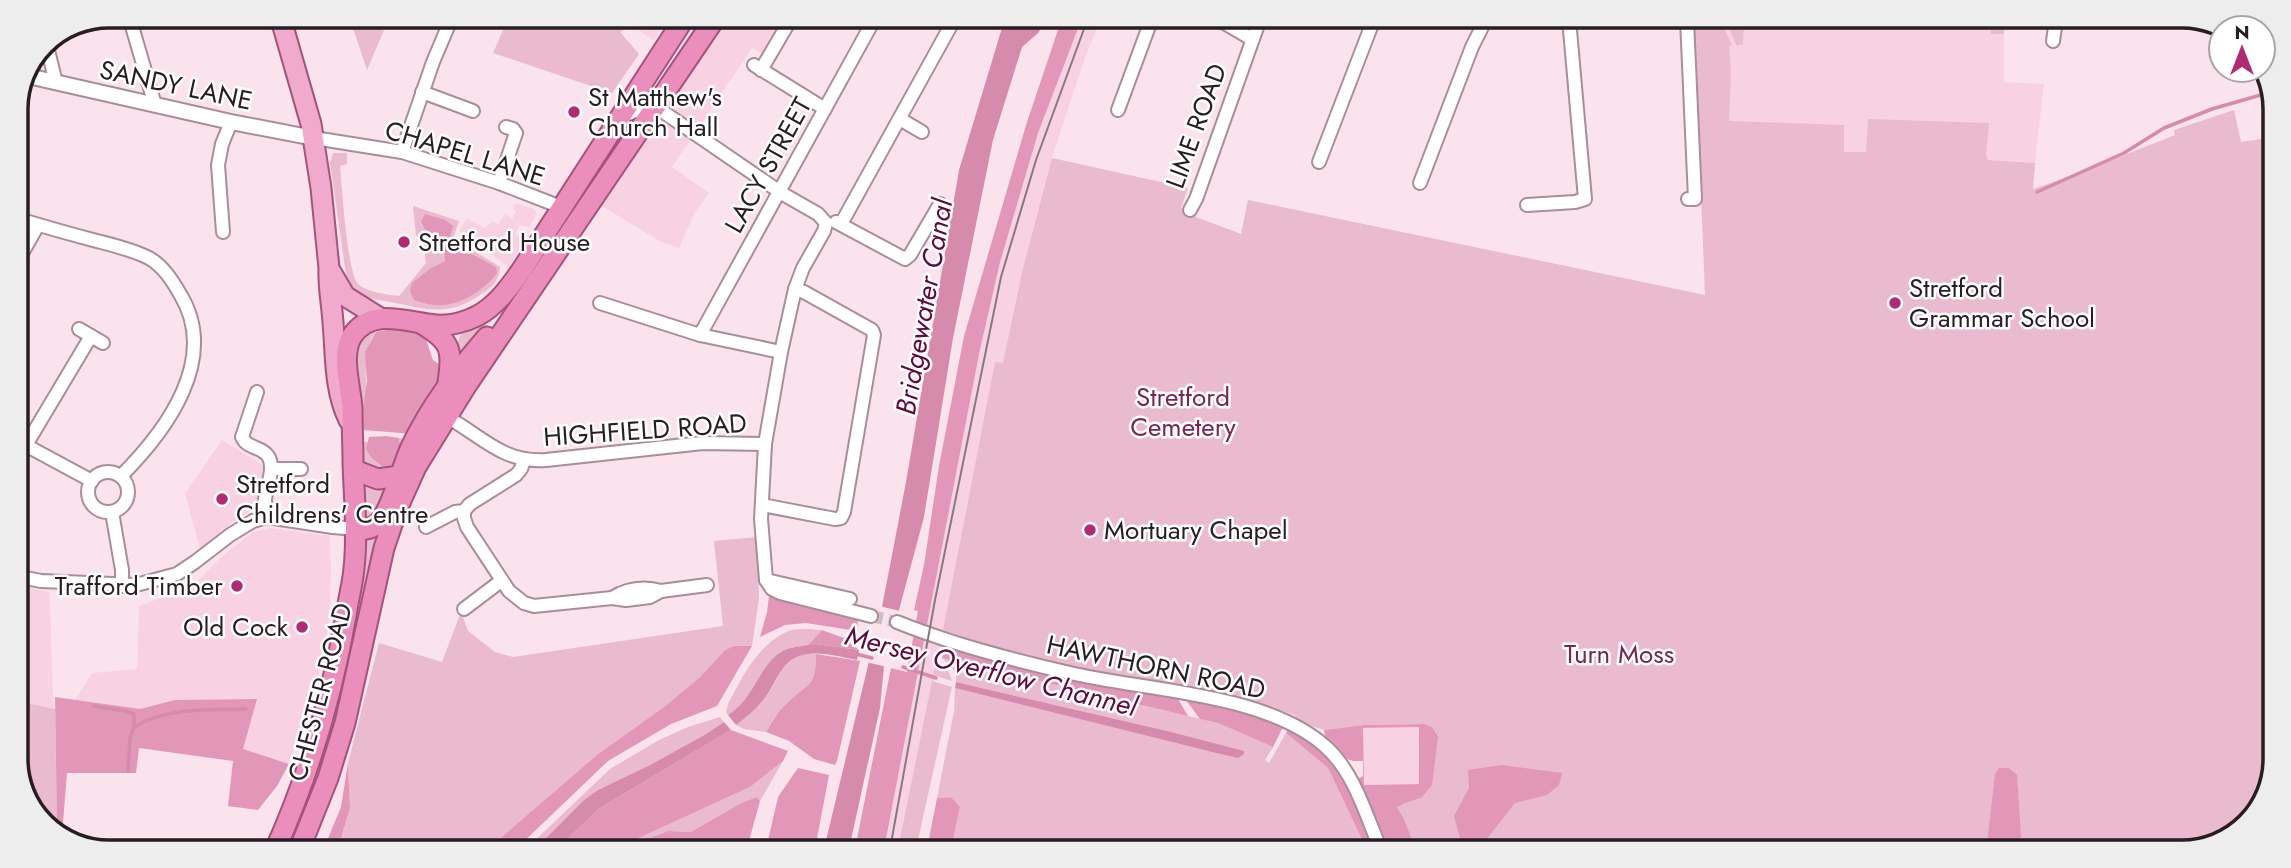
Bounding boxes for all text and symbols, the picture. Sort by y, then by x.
north arrow [2207,14,2277,84]
text: N [2234,19,2250,46]
street label: SANDY LANE [96,50,256,120]
street label: LIME ROAD [1156,58,1236,194]
place label: St Matthew's Church Hall [588,78,722,146]
street label: LACY STREET [715,90,821,240]
marker: St Matthew's Church Hall [566,104,582,120]
street label: CHAPEL LANE [380,111,550,195]
water label: Bridgewater Canal [885,194,963,418]
place label: Stretford House [418,223,590,261]
marker: Stretford House [396,234,412,250]
place label: Stretford Grammar School [1909,269,2095,337]
marker: Stretford Grammar School [1887,295,1903,311]
park label: Stretford Cemetery [1130,378,1236,446]
street label: HIGHFIELD ROAD [542,404,748,456]
place label: Stretford Childrens' Centre [236,465,429,533]
marker: Stretford Childrens' Centre [214,491,230,507]
place label: Mortuary Chapel [1104,511,1288,549]
marker: Mortuary Chapel [1082,522,1098,538]
place label: Trafford Timber [55,567,223,605]
marker: Trafford Timber [229,578,245,594]
street label: CHESTER ROAD [278,599,362,785]
place label: Old Cock [183,608,289,646]
water label: Mersey Overflow Channel [841,615,1143,728]
marker: Old Cock [294,619,310,635]
street label: HAWTHORN ROAD [1043,625,1269,709]
park label: Turn Moss [1564,635,1674,673]

